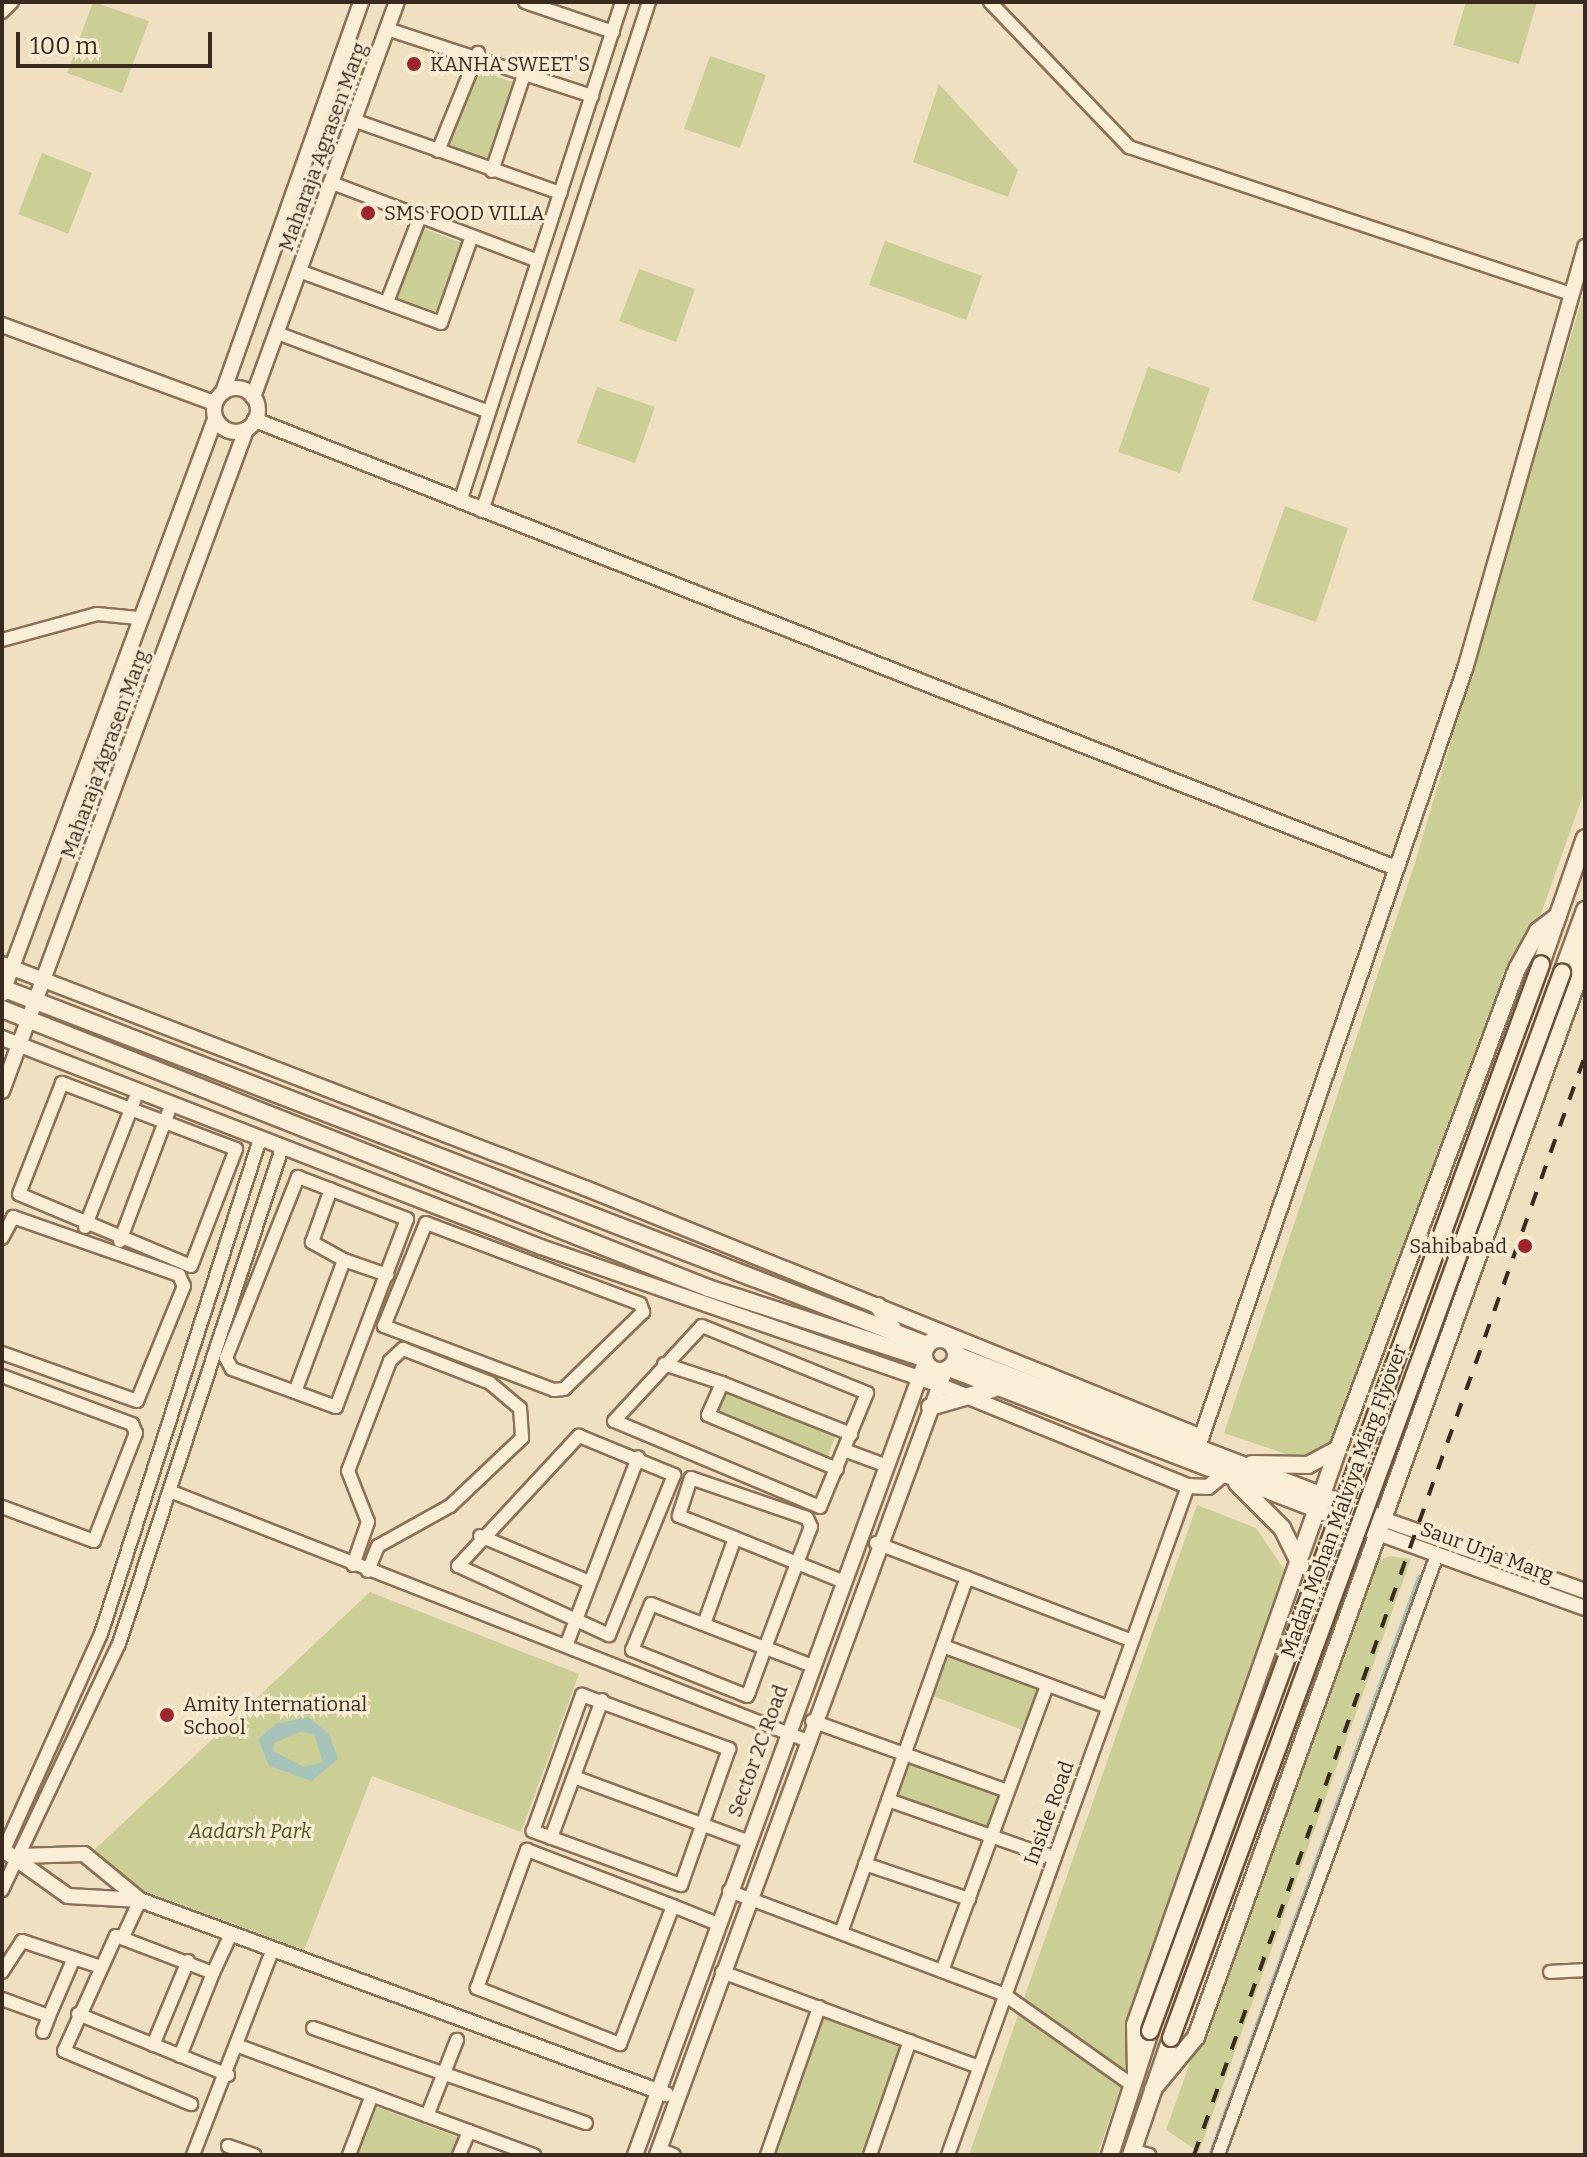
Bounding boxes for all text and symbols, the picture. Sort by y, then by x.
scale bar [20,16,216,66]
text: 100 m [30,32,98,60]
street label: Maharaja Agrasen Marg [274,39,372,255]
place label: KANHA SWEET'S [430,52,590,76]
marker: KANHA SWEET'S [405,55,423,73]
place label: SMS FOOD VILLA [384,201,545,225]
marker: SMS FOOD VILLA [359,204,377,222]
street label: Maharaja Agrasen Marg [56,646,154,862]
place label: Sahibabad [1409,1234,1507,1258]
marker: Sahibabad [1514,1235,1536,1257]
street label: Madan Mohan Malviya Marg Flyover [1276,1341,1412,1661]
street label: Saur Urja Marg [1417,1517,1557,1587]
street label: Sector 2C Road [723,1682,793,1820]
place label: Amity International School [183,1692,367,1739]
marker: Amity International School [158,1706,176,1724]
street label: Inside Road [1019,1758,1079,1868]
park label: Aadarsh Park [188,1819,312,1843]

